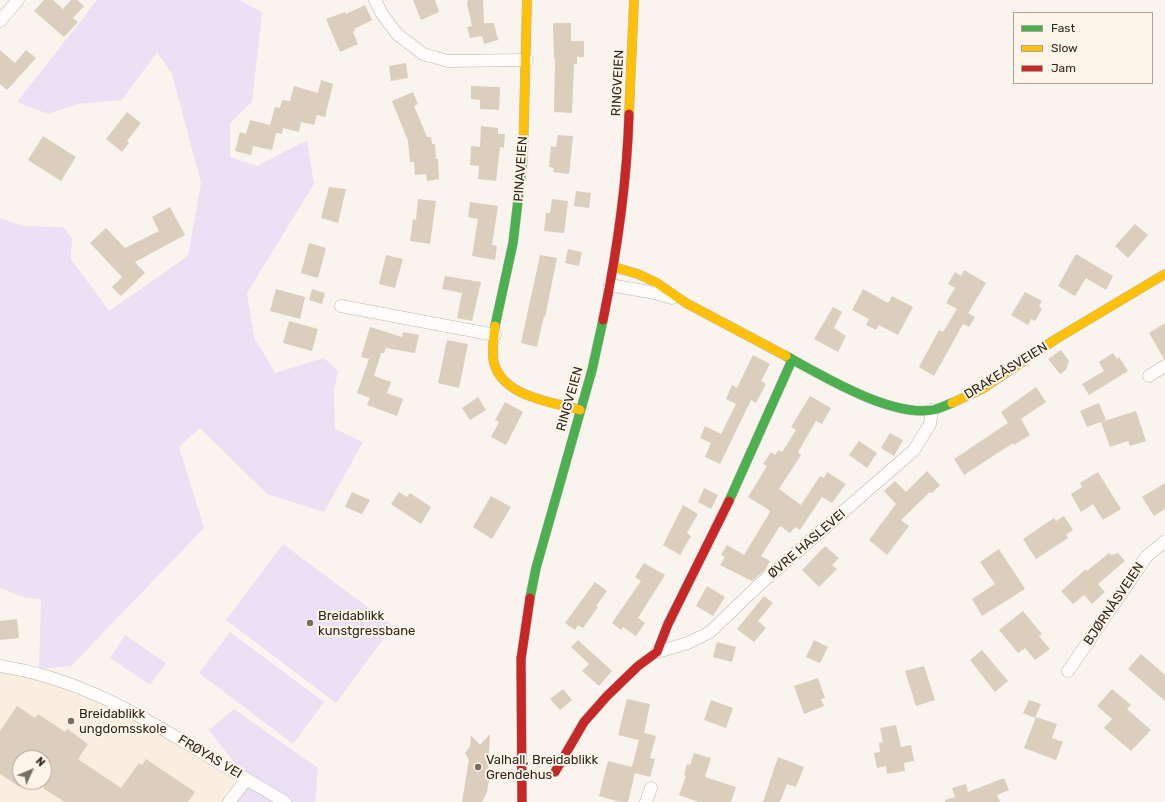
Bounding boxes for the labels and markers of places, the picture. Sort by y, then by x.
place label: Breidablikk kunstgressbane [318,608,415,639]
marker: Breidablikk kunstgressbane [305,618,315,628]
place label: Breidablikk ungdomsskole [79,706,167,737]
marker: Breidablikk ungdomsskole [66,716,76,726]
place label: Valhall, Breidablikk Grendehus [486,752,598,783]
marker: Valhall, Breidablikk Grendehus [473,762,483,772]

